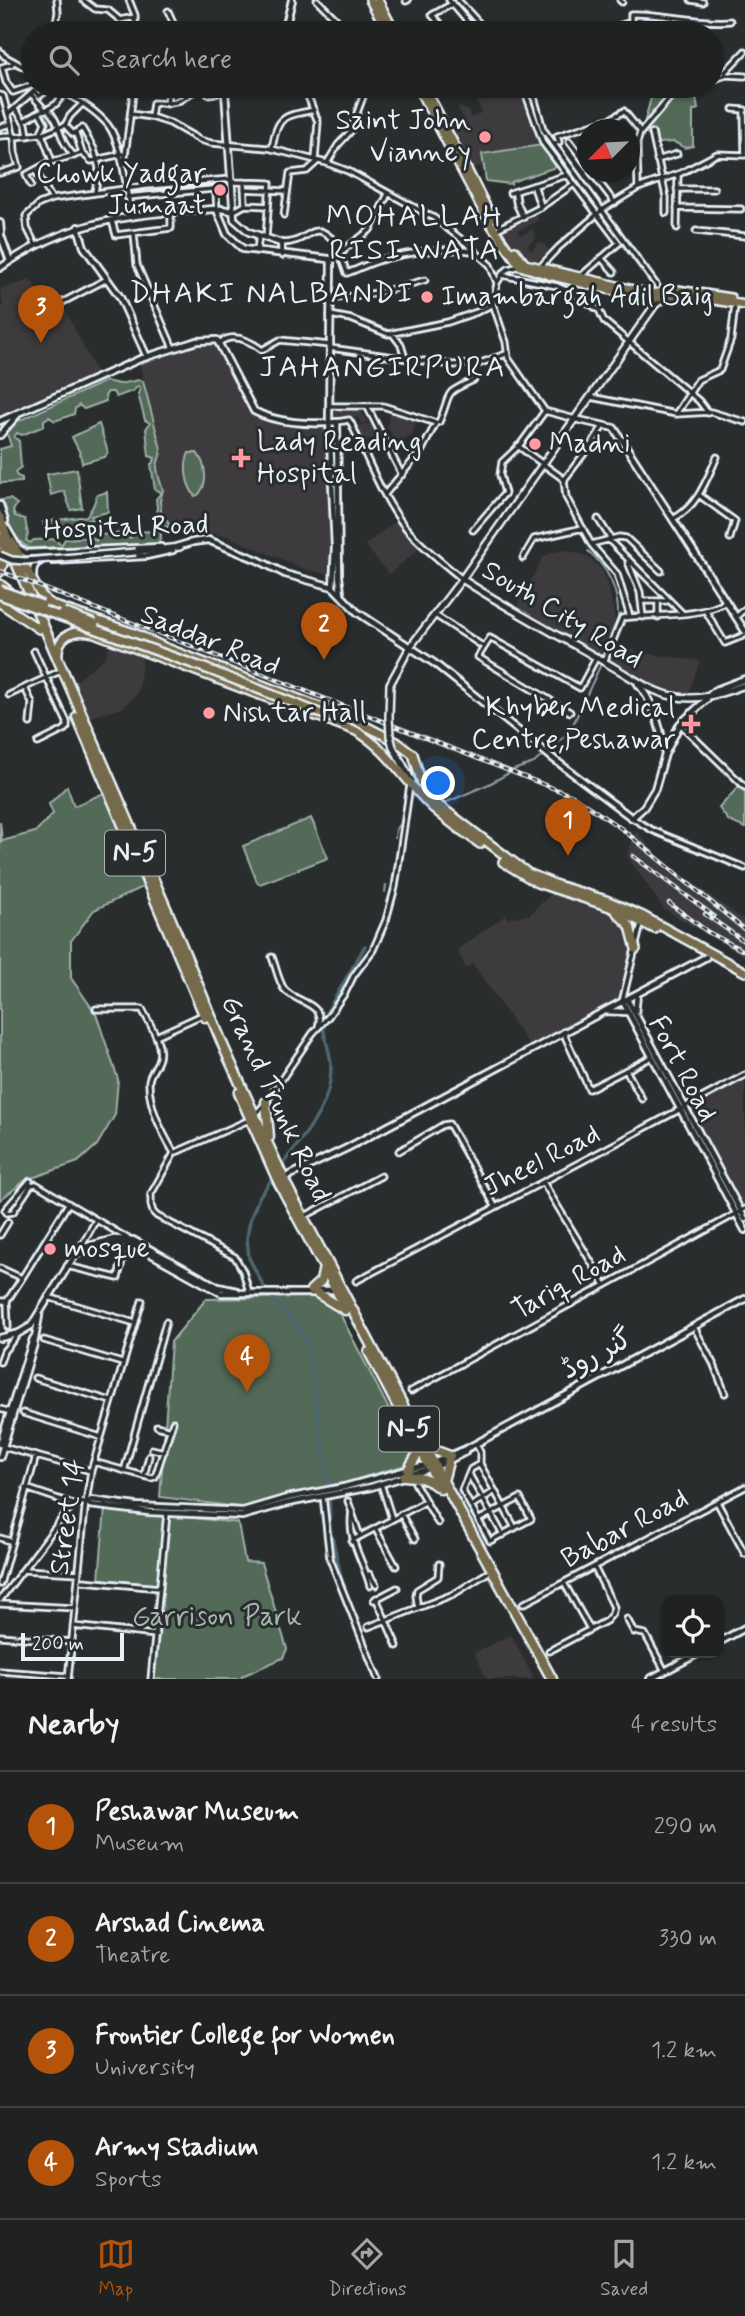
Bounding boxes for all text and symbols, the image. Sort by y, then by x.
search box [21,21,724,98]
icon: search [45,41,83,79]
text: Search here [101,43,232,77]
place label: Saint John Vianney [336,103,471,172]
north arrow [577,119,640,182]
marker: Saint John Vianney [477,129,493,145]
place label: Chowk Yadgar Jumaat [36,156,207,225]
marker: Chowk Yadgar Jumaat [212,182,228,198]
district label: MOHALLAH RISI WATA [326,197,504,270]
district label: DHAKI NALBANDI [129,274,415,313]
place label: Imambargah Adil Baig [441,279,713,319]
pin: 3 [18,285,64,343]
marker: Imambargah Adil Baig [419,289,435,305]
district label: JAHANGIRPURA [259,348,507,387]
place label: Lady Reading Hospital [257,424,422,493]
place label: Madni [549,426,631,463]
marker: Madni [527,436,543,452]
marker: Lady Reading Hospital [231,448,251,468]
street label: Hospital Road [43,507,209,549]
street label: South City Road [475,552,649,678]
street label: Saddar Road [135,596,285,686]
pin: 2 [301,602,347,660]
place label: Khyber Medical Centre,Peshawar [472,690,675,759]
place label: Nishtar Hall [223,695,366,732]
marker: Nishtar Hall [201,705,217,721]
marker: Khyber Medical Centre,Peshawar [681,714,701,734]
your location [421,766,455,800]
pin: 1 [545,798,591,856]
road number: N-5 [105,831,165,876]
street label: Grand Trunk Road [211,990,339,1208]
street label: Fort Road [639,1009,725,1129]
street label: Jheel Road [477,1116,607,1206]
place label: mosque [64,1231,150,1268]
street label: Tariq Road [506,1237,632,1329]
marker: mosque [42,1241,58,1257]
street label: گنر روڈ [555,1321,639,1389]
pin: 4 [224,1334,270,1392]
road number: N-5 [379,1406,439,1452]
street label: Street 14 [42,1456,94,1578]
street label: Babar Road [555,1480,695,1578]
map controls [661,1595,724,1658]
button: locate [661,1595,724,1658]
park label: Garrison Park [132,1599,302,1636]
scale bar [21,1630,124,1662]
text: 200 m [32,1632,84,1657]
text: Nearby [28,1705,119,1744]
text: 4 results [631,1710,717,1740]
text: Peshawar Museum [95,1795,299,1829]
text: 1 [46,1812,56,1842]
text: 290 m [654,1812,717,1842]
text: Museum [95,1829,184,1859]
text: Arshad Cinema [95,1907,265,1941]
text: 2 [45,1924,57,1954]
text: 330 m [659,1924,717,1954]
text: Theatre [95,1941,170,1971]
text: Frontier College for Women [95,2019,395,2053]
text: 3 [46,2036,56,2066]
text: 1.2 km [651,2036,717,2066]
text: University [95,2053,195,2083]
text: Army Stadium [95,2131,258,2165]
text: 4 [44,2148,58,2178]
text: 1.2 km [651,2148,717,2178]
text: Sports [95,2165,162,2195]
tab: Map [97,2235,135,2302]
tab: Directions [328,2235,407,2302]
tab: Saved [600,2235,648,2302]

